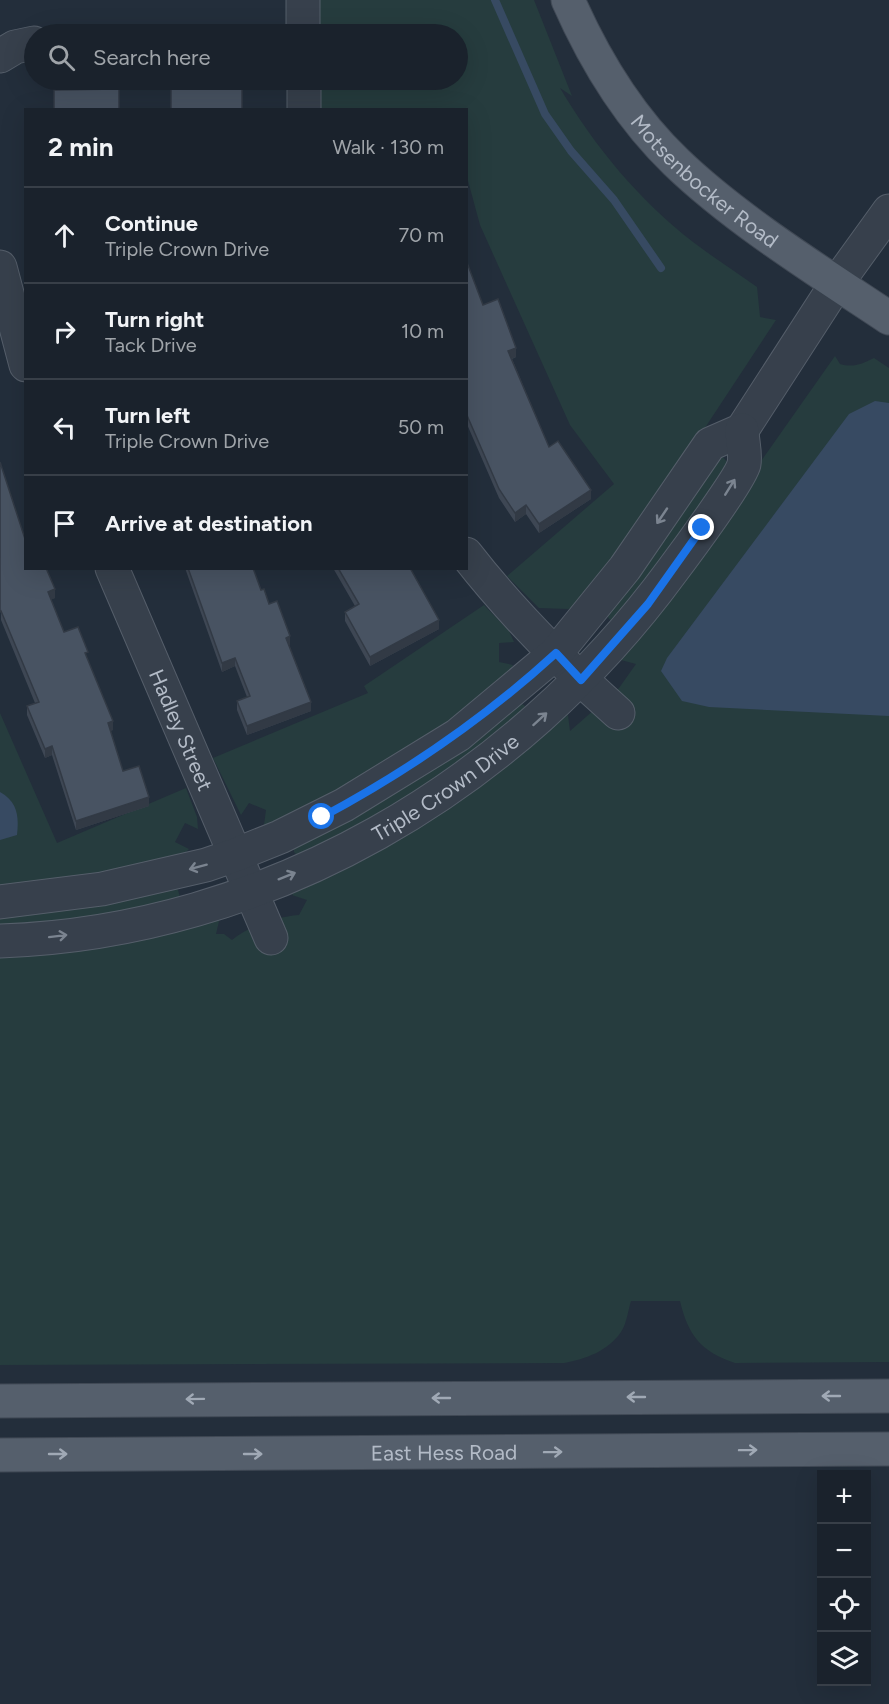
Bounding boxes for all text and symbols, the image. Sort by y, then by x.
search box [24,24,468,90]
icon: search [45,41,78,74]
text: Search here [93,44,211,71]
street label: Motsenbocker Road [626,109,783,253]
text: 2 min [48,131,114,163]
text: Walk · 130 m [332,135,444,159]
text: Continue [105,210,198,237]
icon: ahead [48,219,81,252]
text: 70 m [398,223,444,247]
text: Triple Crown Drive [105,237,269,261]
text: Turn right [105,306,204,333]
icon: right [48,315,81,348]
text: 10 m [401,319,444,343]
text: Tack Drive [105,333,197,357]
text: Turn left [105,402,191,429]
icon: left [48,411,81,444]
text: 50 m [398,415,444,439]
text: Triple Crown Drive [105,429,269,453]
one-way arrow [724,479,736,496]
icon: arrive [48,507,81,540]
one-way arrow [655,507,668,524]
text: Arrive at destination [105,510,313,537]
route end [688,514,714,540]
street label: Hadley Street [144,665,219,794]
one-way arrow [533,712,548,726]
street label: Triple Crown Drive [367,728,523,846]
route start [308,803,334,829]
one-way arrow [189,862,208,873]
one-way arrow [277,870,296,881]
one-way arrow [48,930,68,941]
one-way arrow [821,1390,841,1402]
one-way arrow [626,1391,646,1402]
one-way arrow [431,1392,451,1404]
one-way arrow [185,1393,205,1405]
street label: East Hess Road [371,1439,517,1465]
one-way arrow [738,1444,758,1456]
one-way arrow [543,1446,563,1458]
one-way arrow [48,1448,68,1460]
one-way arrow [243,1448,263,1460]
map controls [817,1470,871,1686]
button: + [817,1470,871,1524]
button: − [817,1524,871,1578]
button: locate [817,1578,871,1632]
button: layers [817,1632,871,1686]

